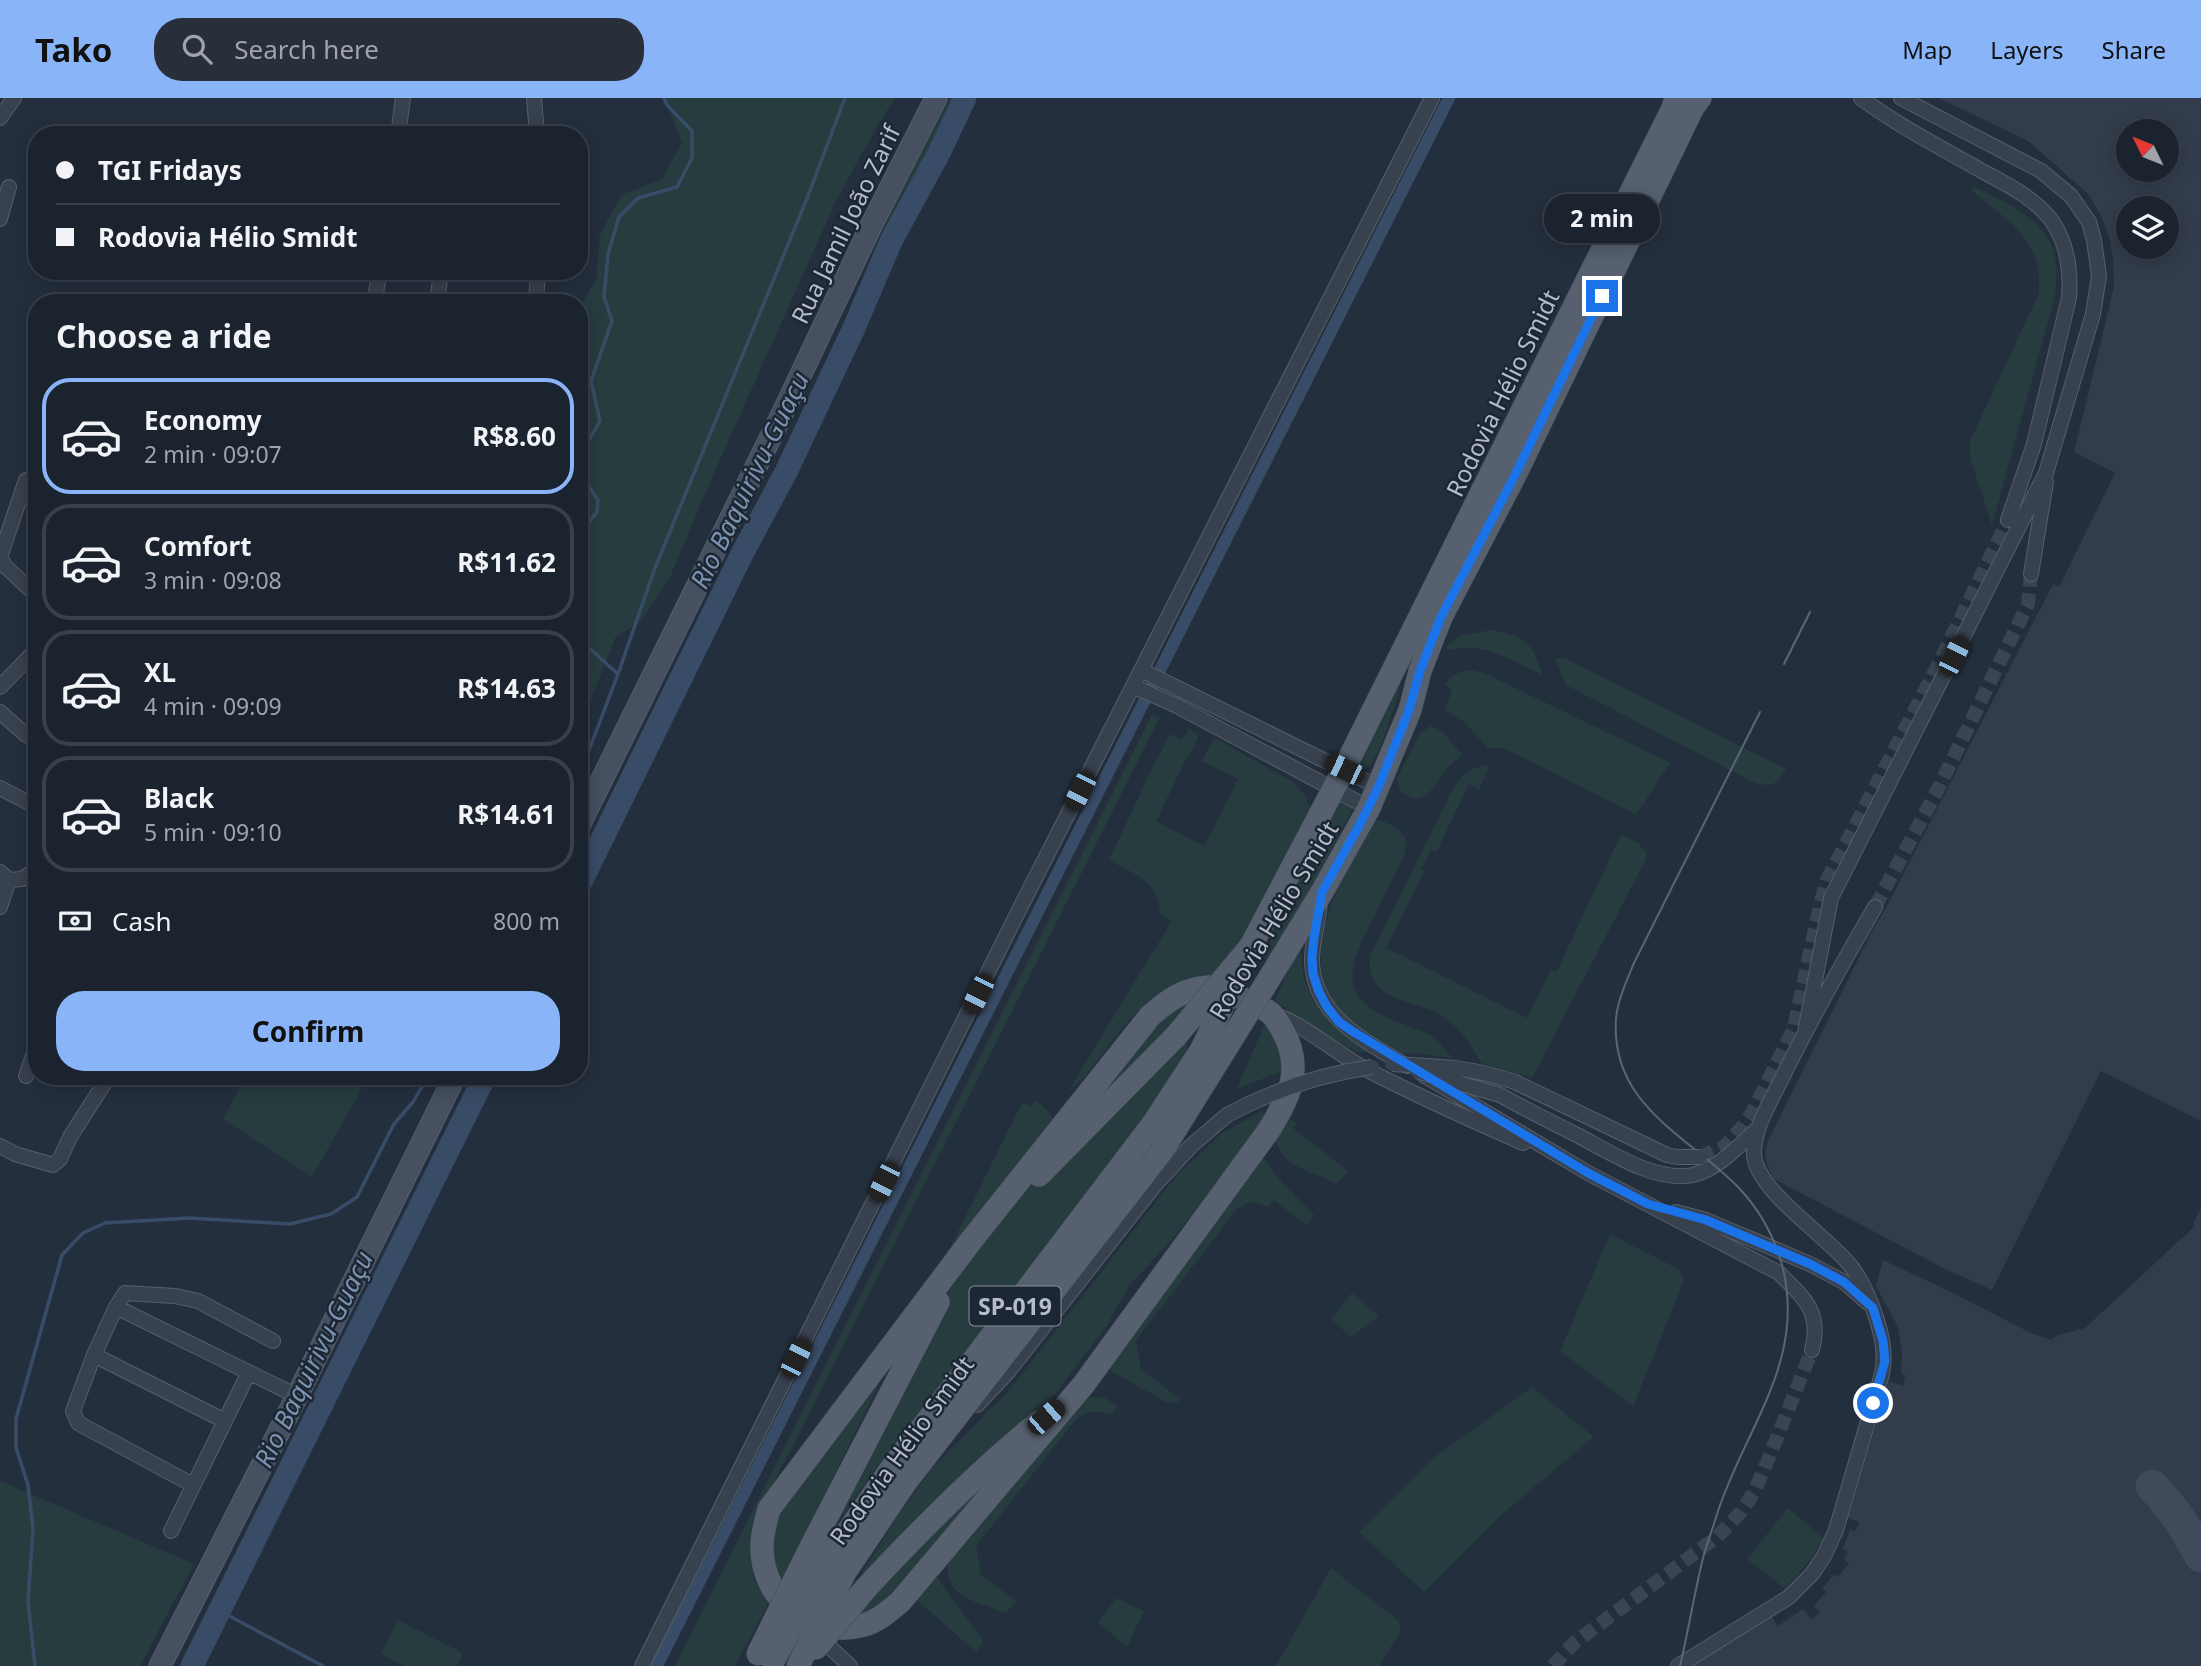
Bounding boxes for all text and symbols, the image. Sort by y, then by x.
search box [154,18,644,81]
text: Tako [35,27,112,72]
icon: search [178,30,216,68]
text: Search here [234,31,379,67]
text: Map [1902,33,1952,66]
text: Layers [1990,33,2064,66]
text: Share [2102,33,2166,66]
street label: Rua Jamil João Zarif [783,118,908,329]
north arrow [2116,119,2179,182]
map controls [2116,119,2179,259]
text: TGI Fridays [98,152,242,188]
callout: 2 min [1544,194,1660,244]
button: layers [2116,196,2179,259]
text: 2 min [1570,202,1634,234]
text: Rodovia Hélio Smidt [98,219,358,255]
route end [1586,280,1618,312]
street label: Rodovia Hélio Smidt [1438,284,1567,502]
text: Choose a ride [56,314,272,357]
water label: Rio Baquirivu-Guaçu [681,366,817,594]
text: Economy [144,402,262,438]
icon: car [60,405,123,468]
text: R$8.60 [472,418,556,454]
text: 2 min · 09:07 [144,438,282,470]
text: Comfort [144,528,252,564]
icon: car [60,531,123,594]
text: R$11.62 [457,544,556,580]
text: 3 min · 09:08 [144,564,282,596]
car [1936,633,1973,679]
text: XL [144,654,176,690]
icon: car [60,657,123,720]
text: R$14.63 [457,670,556,706]
text: 4 min · 09:09 [144,690,282,722]
car [1321,750,1368,788]
car [1062,768,1099,814]
text: Black [144,780,214,816]
icon: car [60,783,123,846]
text: R$14.61 [457,796,556,832]
street label: Rodovia Hélio Smidt [1201,814,1346,1025]
text: 5 min · 09:10 [144,816,282,848]
icon: cash [56,902,94,940]
text: Cash [112,903,172,939]
text: 800 m [493,905,560,937]
car [960,971,997,1017]
button: Confirm [56,991,560,1071]
car [866,1159,903,1205]
water label: Rio Baquirivu-Guaçu [245,1245,381,1473]
road number: SP-019 [970,1287,1060,1326]
car [778,1335,815,1381]
street label: Rodovia Hélio Smidt [821,1349,981,1551]
route start [1857,1387,1889,1419]
car [1024,1395,1069,1439]

